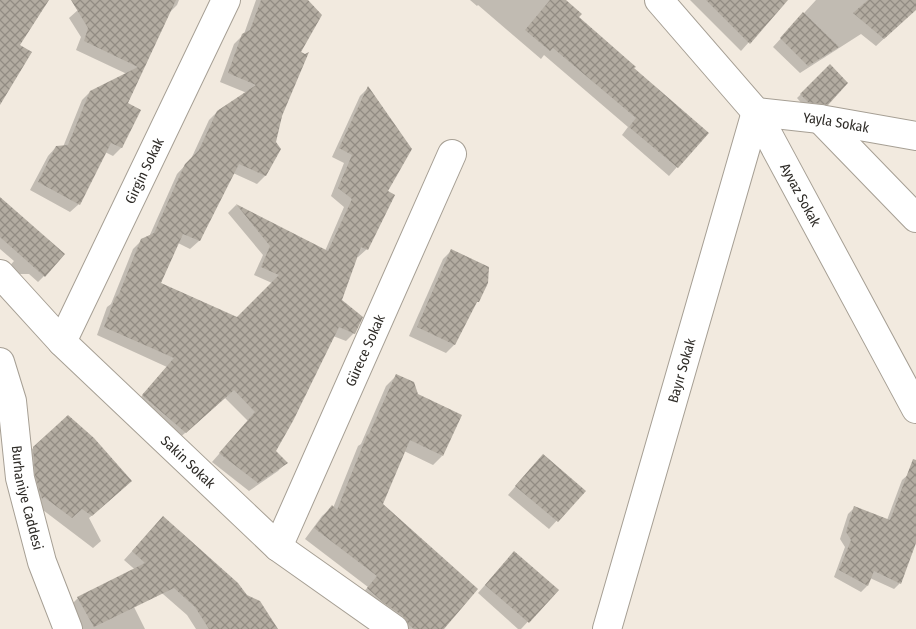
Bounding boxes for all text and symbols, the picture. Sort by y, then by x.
street label: Yayla Sokak [802,109,871,137]
street label: Girgin Sokak [122,135,168,207]
street label: Ayvaz Sokak [776,160,824,230]
street label: Gürece Sokak [342,312,389,389]
street label: Bayır Sokak [665,336,699,405]
street label: Sakin Sokak [157,432,219,492]
street label: Burhaniye Caddesi [8,445,47,552]

